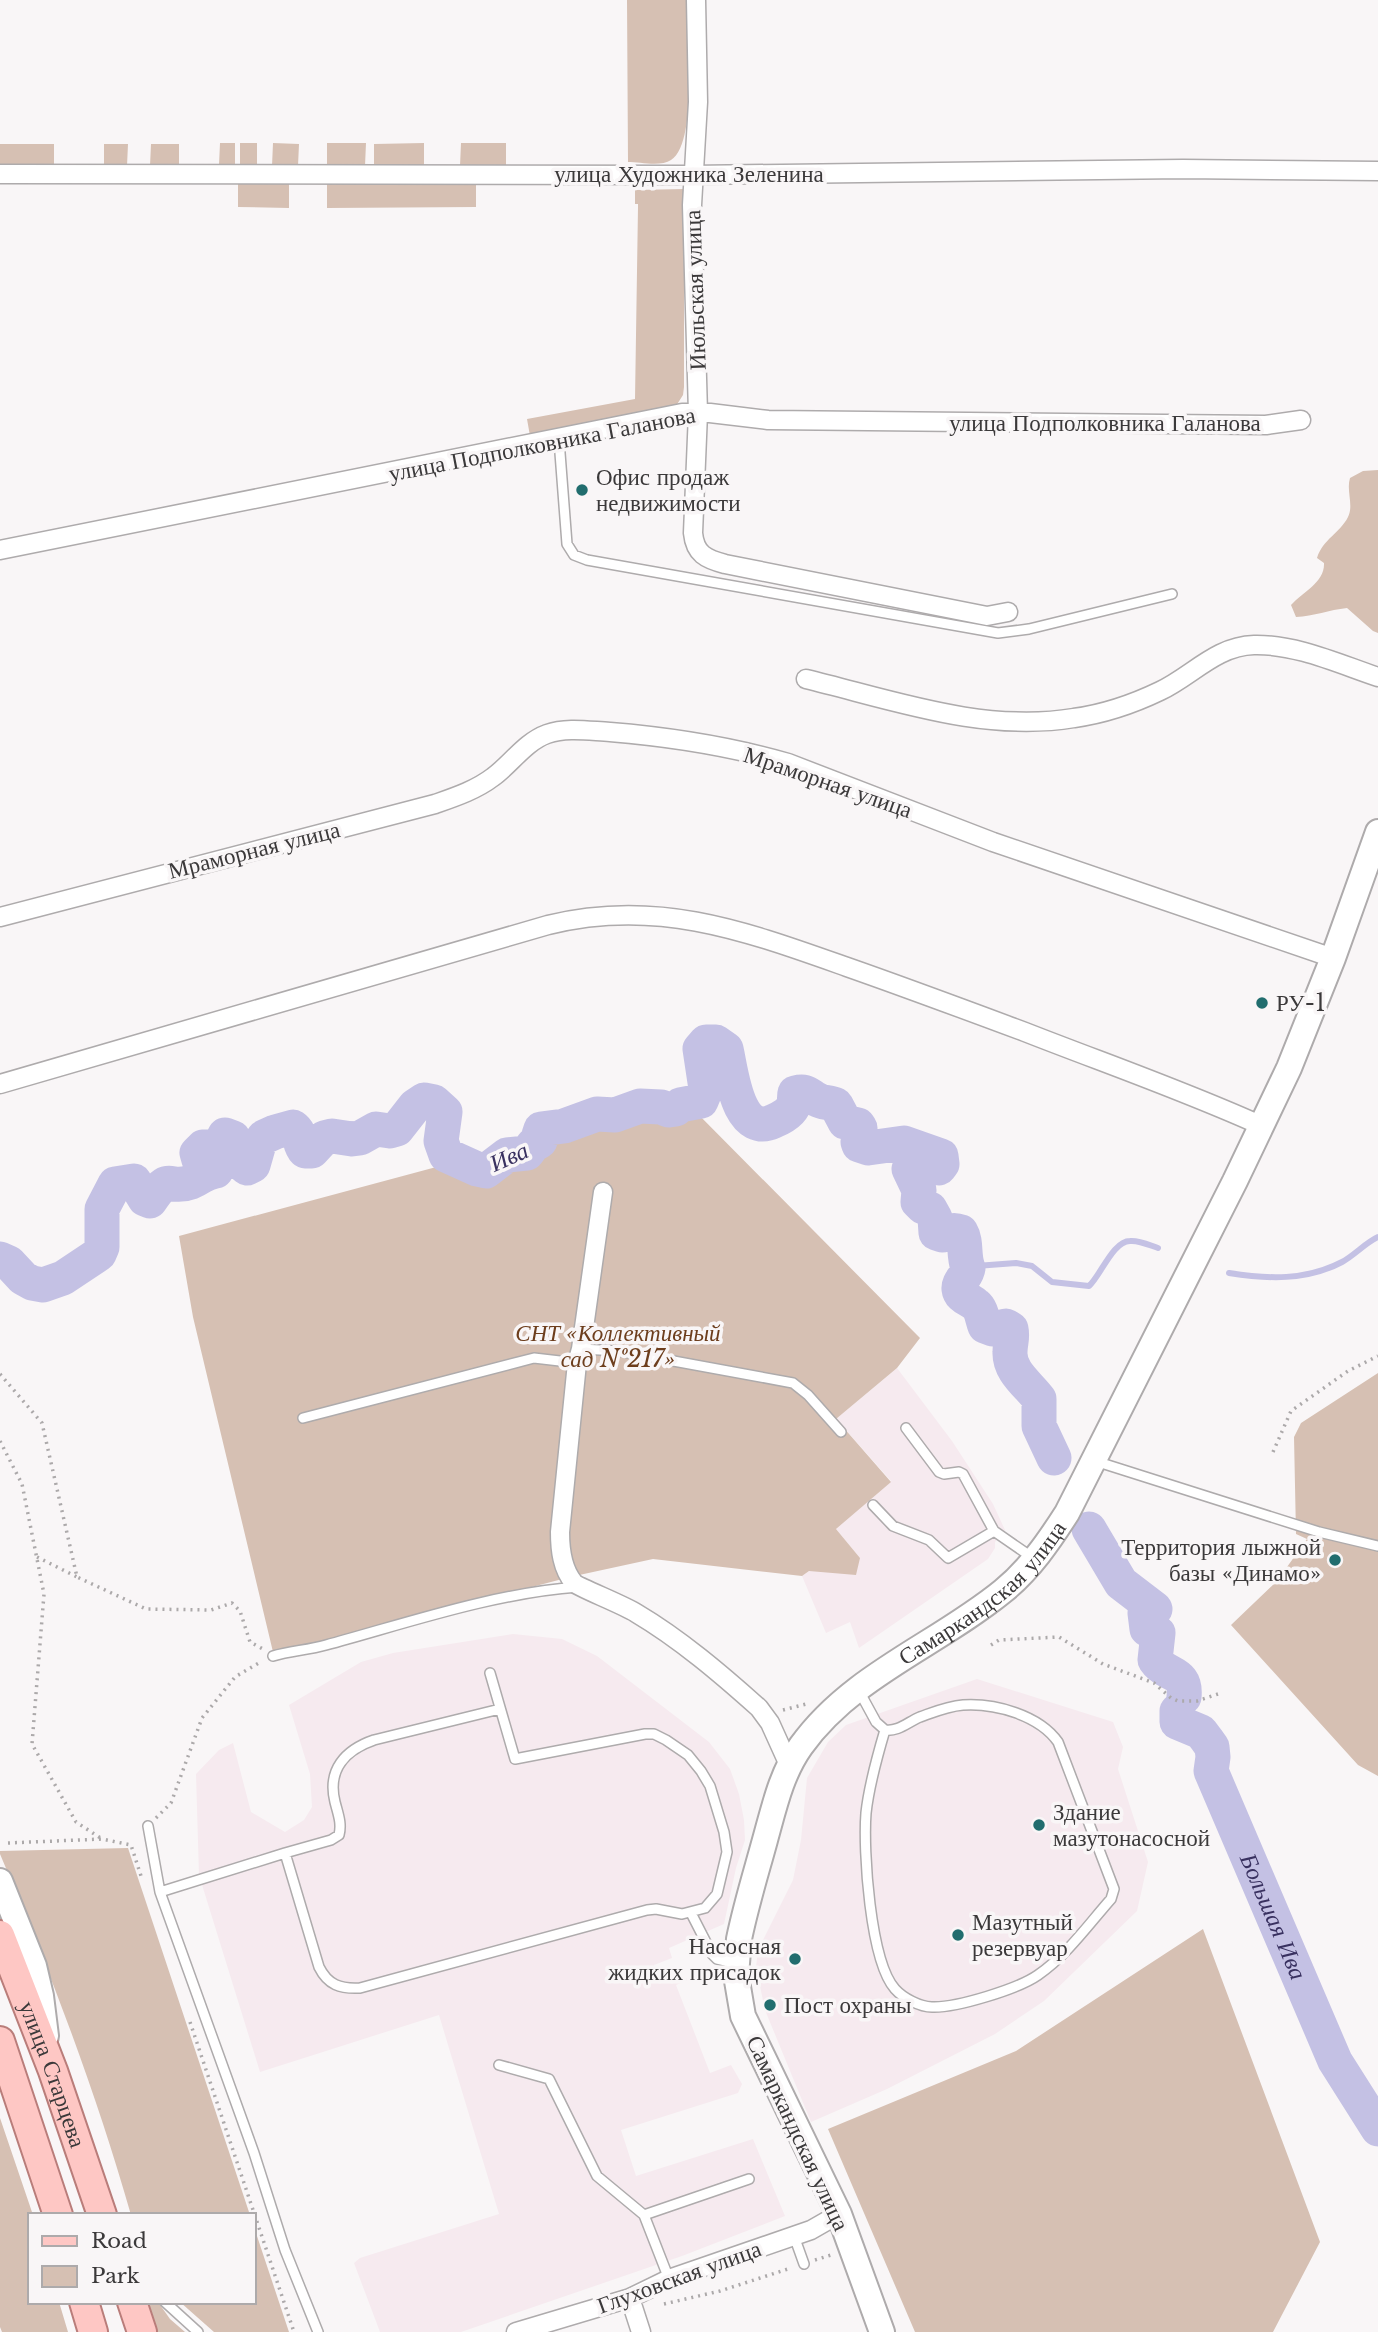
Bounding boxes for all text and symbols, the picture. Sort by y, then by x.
street label: улица Художника Зеленина [554,160,824,188]
street label: Июльская улица [678,209,712,371]
street label: улица Подполковника Галанова [386,401,698,487]
street label: улица Подполковника Галанова [949,409,1261,437]
place label: Офис продаж недвижимости [596,463,740,517]
marker: Офис продаж недвижимости [574,482,590,498]
street label: Мраморная улица [740,740,916,824]
street label: Мраморная улица [165,815,343,885]
place label: РУ-1 [1276,989,1325,1017]
marker: РУ-1 [1254,995,1270,1011]
water label: Ива [484,1135,533,1178]
park label: СНТ «Коллективный сад №217» [515,1319,721,1373]
street label: Самаркандская улица [893,1515,1072,1671]
place label: Территория лыжной базы «Динамо» [1121,1533,1321,1587]
marker: Территория лыжной базы «Динамо» [1327,1552,1343,1568]
place label: Здание мазутонасосной [1053,1798,1210,1852]
marker: Здание мазутонасосной [1031,1817,1047,1833]
water label: Большая Ива [1234,1848,1313,1984]
place label: Мазутный резервуар [972,1908,1073,1962]
marker: Мазутный резервуар [950,1927,966,1943]
place label: Насосная жидких присадок [607,1932,782,1986]
marker: Насосная жидких присадок [787,1951,803,1967]
place label: Пост охраны [784,1991,911,2019]
street label: улица Старцева [13,1997,92,2151]
marker: Пост охраны [762,1997,778,2013]
street label: Самаркандская улица [741,2031,855,2235]
legend [28,2213,256,2304]
text: Road [91,2228,147,2254]
street label: Глуховская улица [593,2234,765,2320]
text: Park [91,2263,140,2289]

